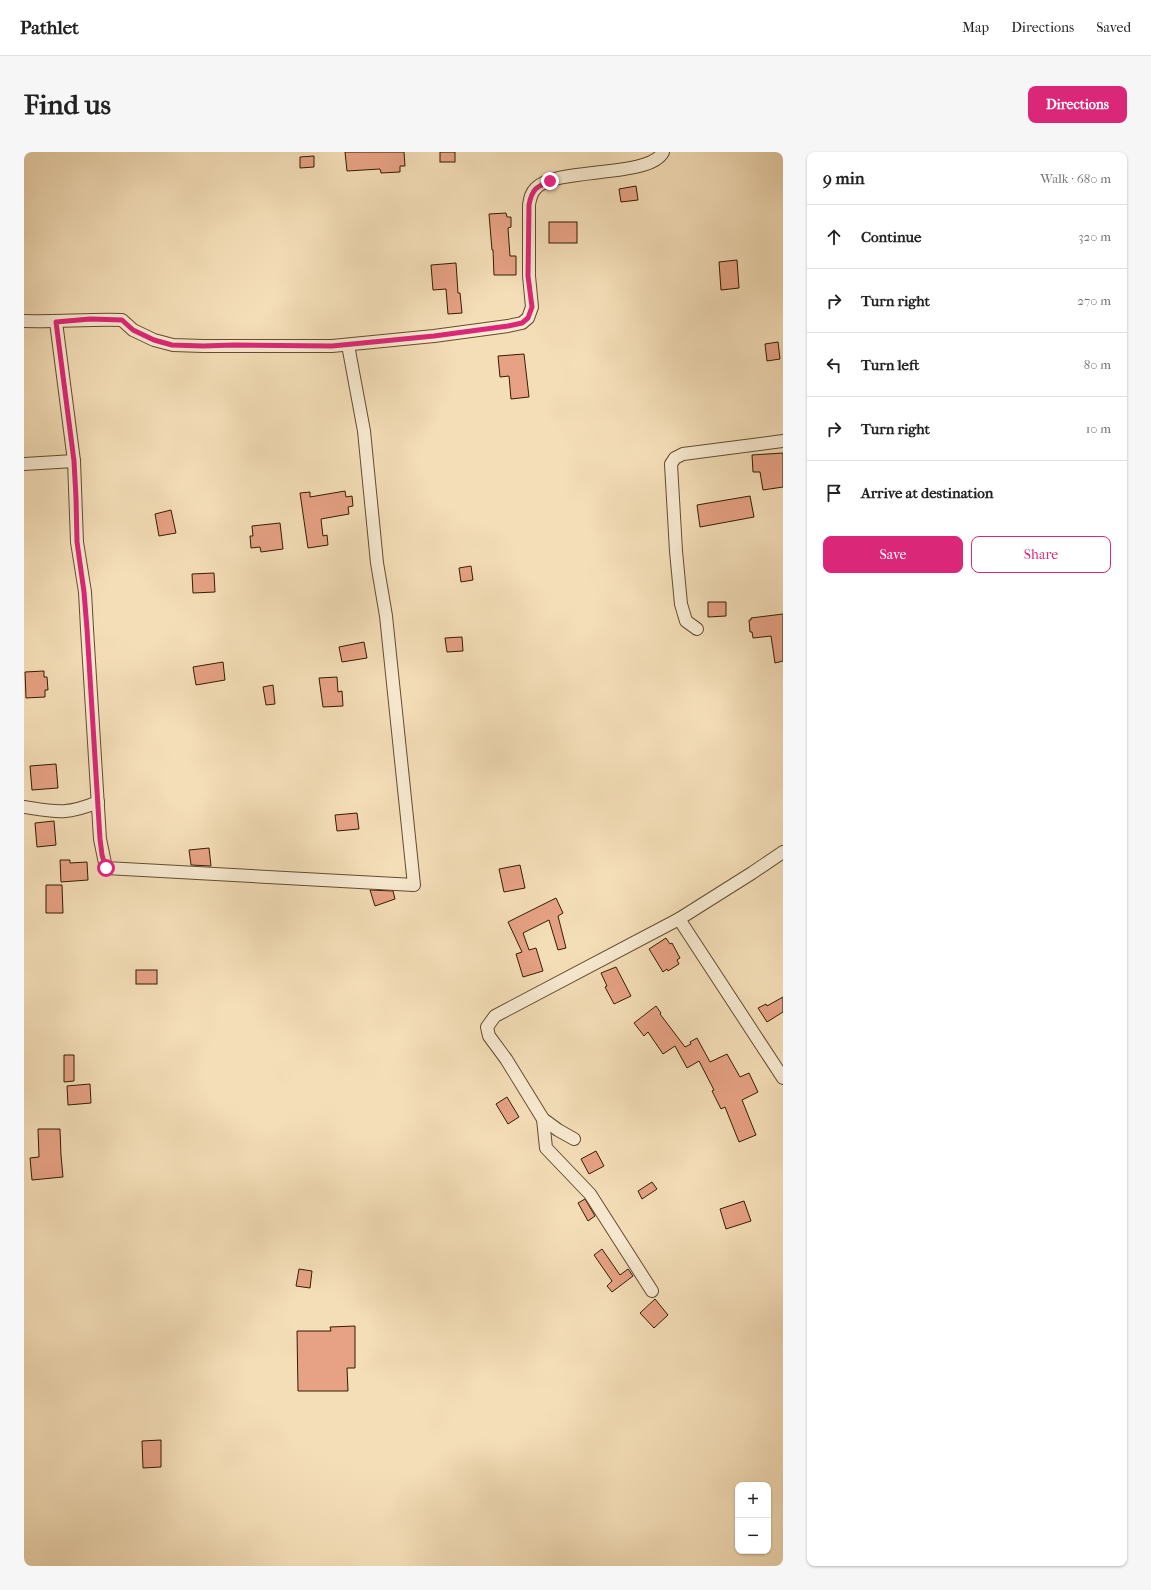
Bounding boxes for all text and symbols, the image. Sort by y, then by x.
text: Pathlet [20,17,79,39]
text: Map [962,19,989,36]
text: Directions [1011,19,1074,36]
text: Saved [1096,19,1131,36]
button: Directions [1028,86,1127,123]
text: Find us [24,88,111,121]
text: 9 min [823,168,865,188]
text: Walk · 680 m [1040,171,1111,186]
route end [541,172,559,190]
icon: ahead [823,226,845,248]
text: Continue [861,228,921,246]
text: 320 m [1078,229,1111,244]
icon: right [823,290,845,312]
text: Turn right [861,292,930,310]
text: 270 m [1077,293,1111,308]
icon: left [823,354,845,376]
text: Turn left [861,356,919,374]
text: 80 m [1084,357,1111,372]
icon: right [823,418,845,440]
text: Turn right [861,420,930,438]
text: 10 m [1086,421,1111,436]
icon: arrive [823,482,845,504]
text: Arrive at destination [861,484,993,502]
button: Save [823,536,963,573]
button: Share [971,536,1111,573]
route start [97,859,115,877]
map controls [735,1482,771,1554]
button: + [735,1482,771,1518]
button: − [735,1518,771,1554]

